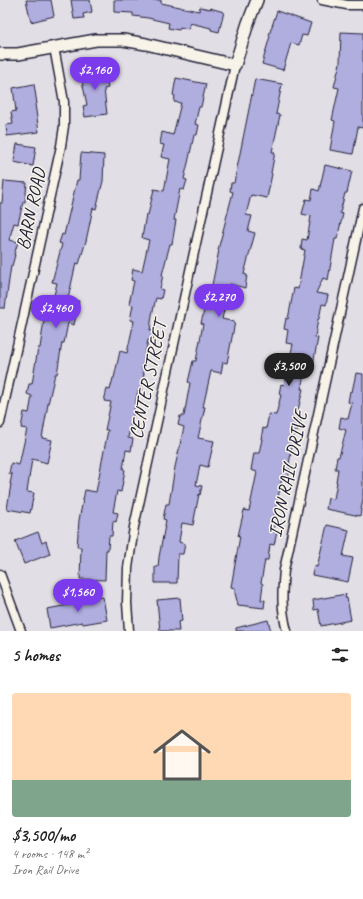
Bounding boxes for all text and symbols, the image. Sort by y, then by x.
pin: $2,160 [62,57,128,91]
text: $2,160 [79,62,111,78]
street label: BARN ROAD [11,164,52,252]
pin: $2,270 [186,284,252,318]
text: $2,270 [203,289,235,305]
pin: $2,460 [23,295,89,329]
text: $2,460 [40,300,72,316]
street label: CENTER STREET [124,314,173,441]
pin: $3,500 [256,353,322,387]
text: $3,500 [273,358,305,374]
street label: IRON RAIL DRIVE [263,406,314,539]
pin: $1,560 [45,579,111,613]
text: $1,560 [62,584,94,600]
icon: filters [329,644,351,666]
text: 5 homes [12,645,60,666]
icon: home [146,719,218,791]
text: $3,500/mo [12,825,75,846]
text: 4 rooms · 148 m² [12,846,88,862]
text: Iron Rail Drive [12,862,78,878]

